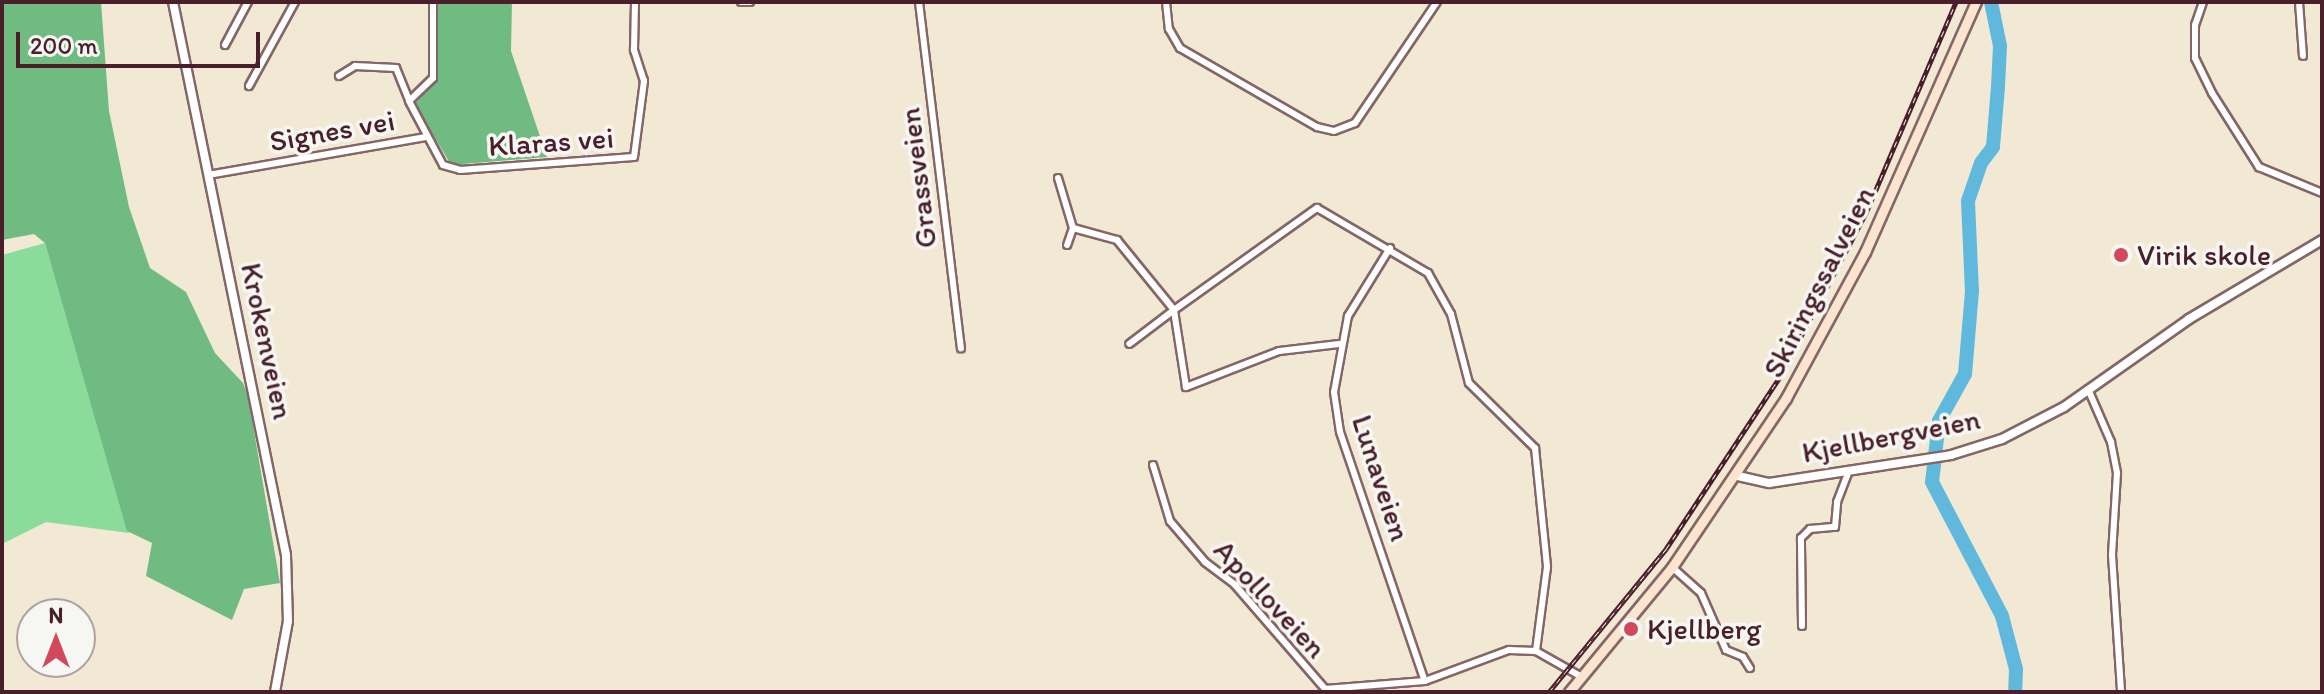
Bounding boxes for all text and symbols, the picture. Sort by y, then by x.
scale bar [20,16,264,66]
text: 200 m [30,31,98,60]
street label: Signes vei [267,102,397,160]
street label: Grassveien [892,106,944,250]
street label: Klaras vei [487,120,615,164]
street label: Skiringssalveien [1755,180,1883,384]
place label: Virik skole [2137,237,2271,273]
marker: Virik skole [2112,246,2130,264]
street label: Krokenveien [233,260,301,422]
street label: Kjellbergveien [1799,401,1983,471]
street label: Lunaveien [1344,410,1418,546]
street label: Apolloveien [1206,532,1334,666]
north arrow [16,598,96,678]
text: N [49,602,63,629]
place label: Kjellberg [1647,611,1761,647]
marker: Kjellberg [1622,620,1640,638]

